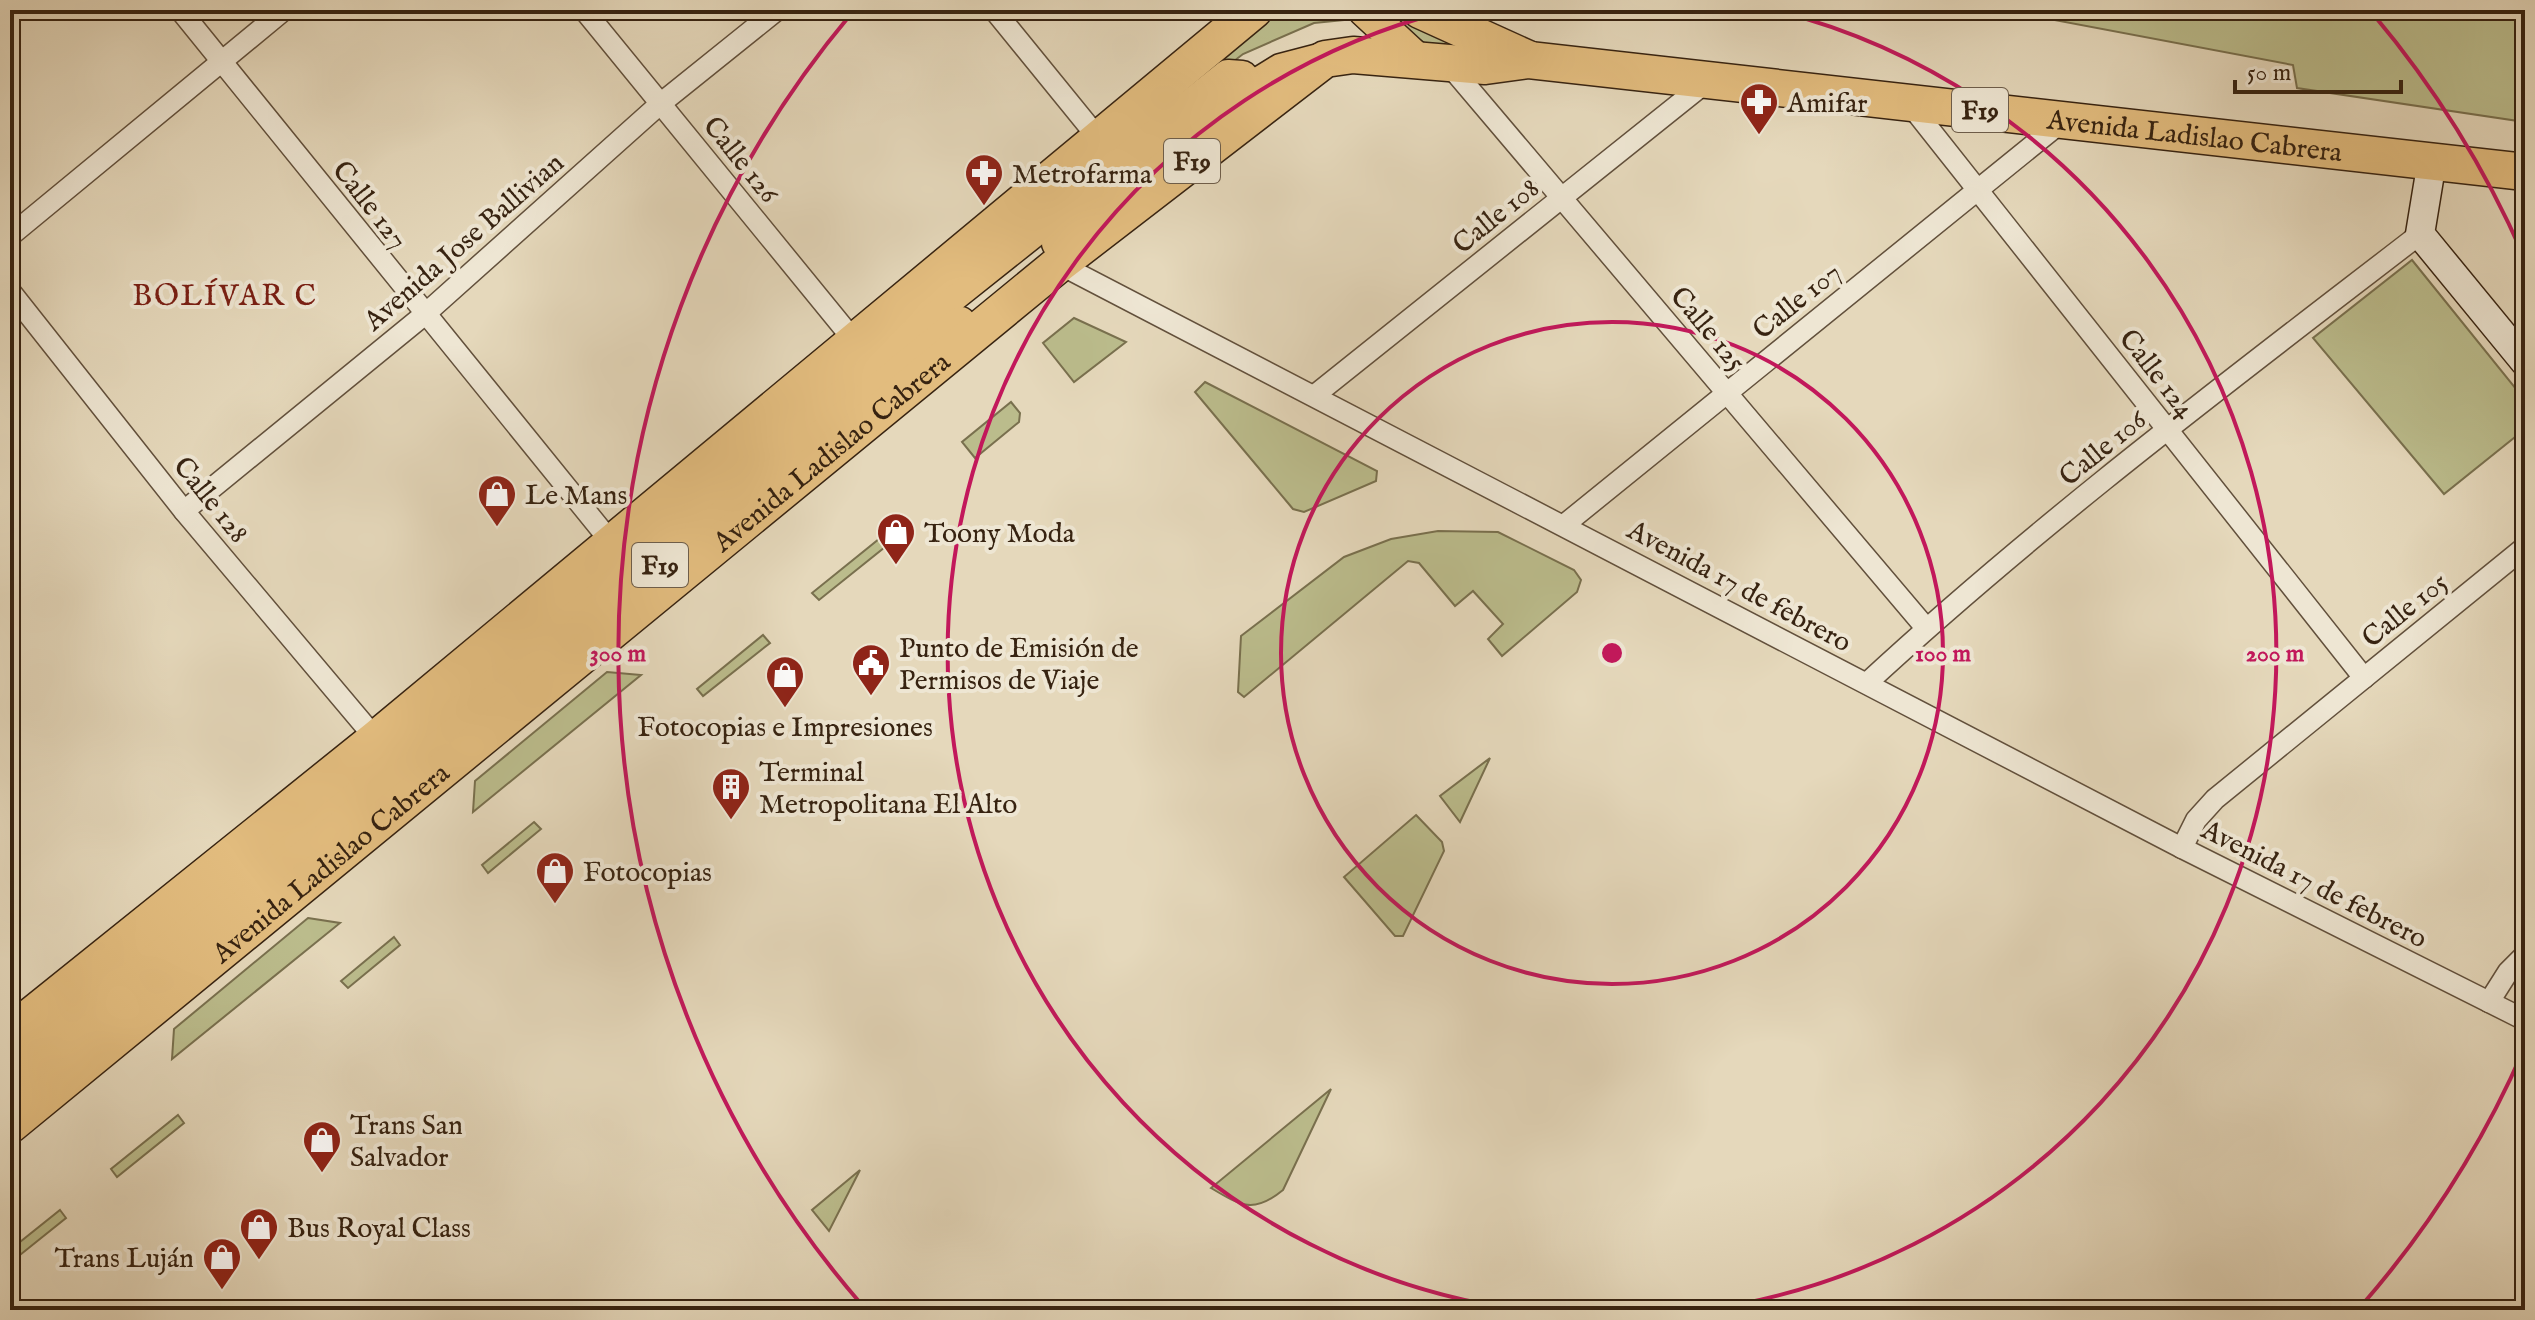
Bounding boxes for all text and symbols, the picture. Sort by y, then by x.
scale bar [2235,44,2401,94]
text: 50 m [2247,58,2291,89]
pharmacy icon: Amifar [1738,81,1780,136]
place label: Amifar [1786,87,1868,122]
road number: F19 [1952,88,2008,132]
street label: Avenida Ladislao Cabrera [2044,103,2345,171]
street label: Calle 126 [694,110,786,212]
road number: F19 [1164,139,1220,183]
street label: Avenida Jose Ballivian [357,146,572,340]
pharmacy icon: Metrofarma [963,152,1005,207]
street label: Calle 127 [324,154,414,257]
place label: Metrofarma [1012,158,1153,193]
street label: Calle 108 [1446,171,1547,262]
street label: Calle 107 [1746,256,1849,348]
district label: BOLÍVAR C [132,278,318,316]
street label: Calle 125 [1662,280,1753,379]
street label: Calle 124 [2110,323,2202,426]
street label: Avenida Ladislao Cabrera [706,345,959,561]
street label: Calle 106 [2053,402,2155,495]
street label: Calle 128 [165,450,255,551]
shop icon: Le Mans [476,473,518,528]
place label: Le Mans [525,479,627,514]
shop icon: Toony Moda [875,511,917,566]
street label: Avenida 17 de febrero [1620,513,1857,661]
place label: Toony Moda [924,517,1076,552]
road number: F19 [632,543,688,587]
street label: Calle 105 [2356,566,2456,656]
place label: Punto de Emisión de Permisos de Viaje [899,632,1139,699]
text: 300 m [590,639,647,670]
centre of rings [1598,639,1626,667]
text: 100 m [1915,639,1972,670]
text: 200 m [2246,639,2305,670]
public building icon: Punto de Emisión de Permisos de Viaje [850,642,892,697]
shop icon: Fotocopias e Impresiones [764,654,806,709]
place label: Fotocopias e Impresiones [637,711,933,746]
street label: Avenida Ladislao Cabrera [205,756,458,973]
place label: Terminal Metropolitana El Alto [759,756,1017,823]
building icon: Terminal Metropolitana El Alto [710,766,752,821]
street label: Avenida 17 de febrero [2194,813,2433,957]
shop icon: Fotocopias [534,850,576,905]
place label: Fotocopias [583,856,712,891]
place label: Trans San Salvador [350,1109,463,1176]
shop icon: Trans San Salvador [301,1119,343,1174]
shop icon: Bus Royal Class [238,1206,280,1261]
place label: Bus Royal Class [287,1212,471,1247]
shop icon: Trans Luján [201,1236,243,1291]
place label: Trans Luján [54,1242,194,1277]

